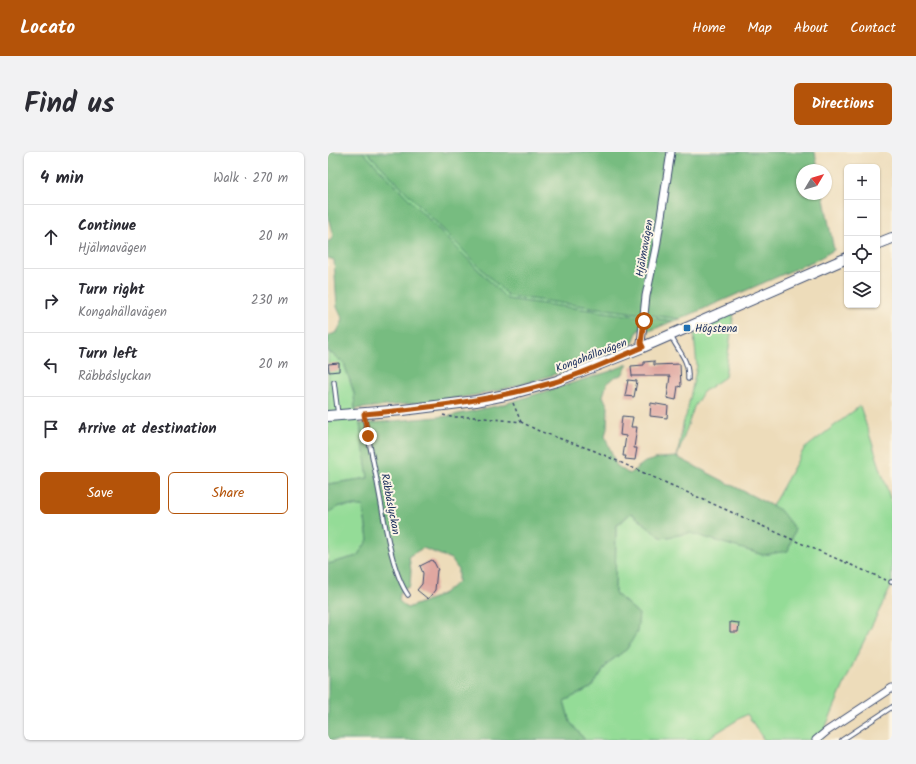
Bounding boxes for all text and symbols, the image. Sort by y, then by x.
text: Locato [20,13,75,43]
text: Home [692,17,726,39]
text: Map [748,17,772,39]
text: About [794,17,828,39]
text: Contact [850,17,896,39]
text: Find us [24,82,115,127]
button: Directions [794,83,892,125]
north arrow [796,164,832,200]
map controls [844,164,880,308]
button: + [844,164,880,200]
text: 4 min [40,165,84,192]
text: Walk · 270 m [213,168,288,189]
button: − [844,200,880,236]
text: Continue [78,214,136,238]
street label: Hjälmavägen [631,218,659,278]
icon: ahead [40,226,62,248]
text: 20 m [258,226,288,247]
button: locate [844,236,880,272]
text: Hjälmavägen [78,238,146,259]
button: layers [844,272,880,308]
text: Turn right [78,278,145,302]
icon: right [40,290,62,312]
text: 230 m [251,290,288,311]
text: Kongahällavägen [78,302,167,323]
route start [635,312,653,330]
place label: Högstena [695,320,737,338]
marker: Högstena [682,323,692,333]
street label: Kongahällavägen [553,334,630,378]
text: Turn left [78,342,138,366]
icon: left [40,354,62,376]
text: 20 m [258,354,288,375]
text: Räbbåslyckan [78,366,151,387]
text: Arrive at destination [78,417,217,441]
icon: arrive [40,418,62,440]
route end [359,427,377,445]
button: Save [40,472,160,514]
button: Share [168,472,288,514]
street label: Räbbåslyckan [375,472,405,536]

